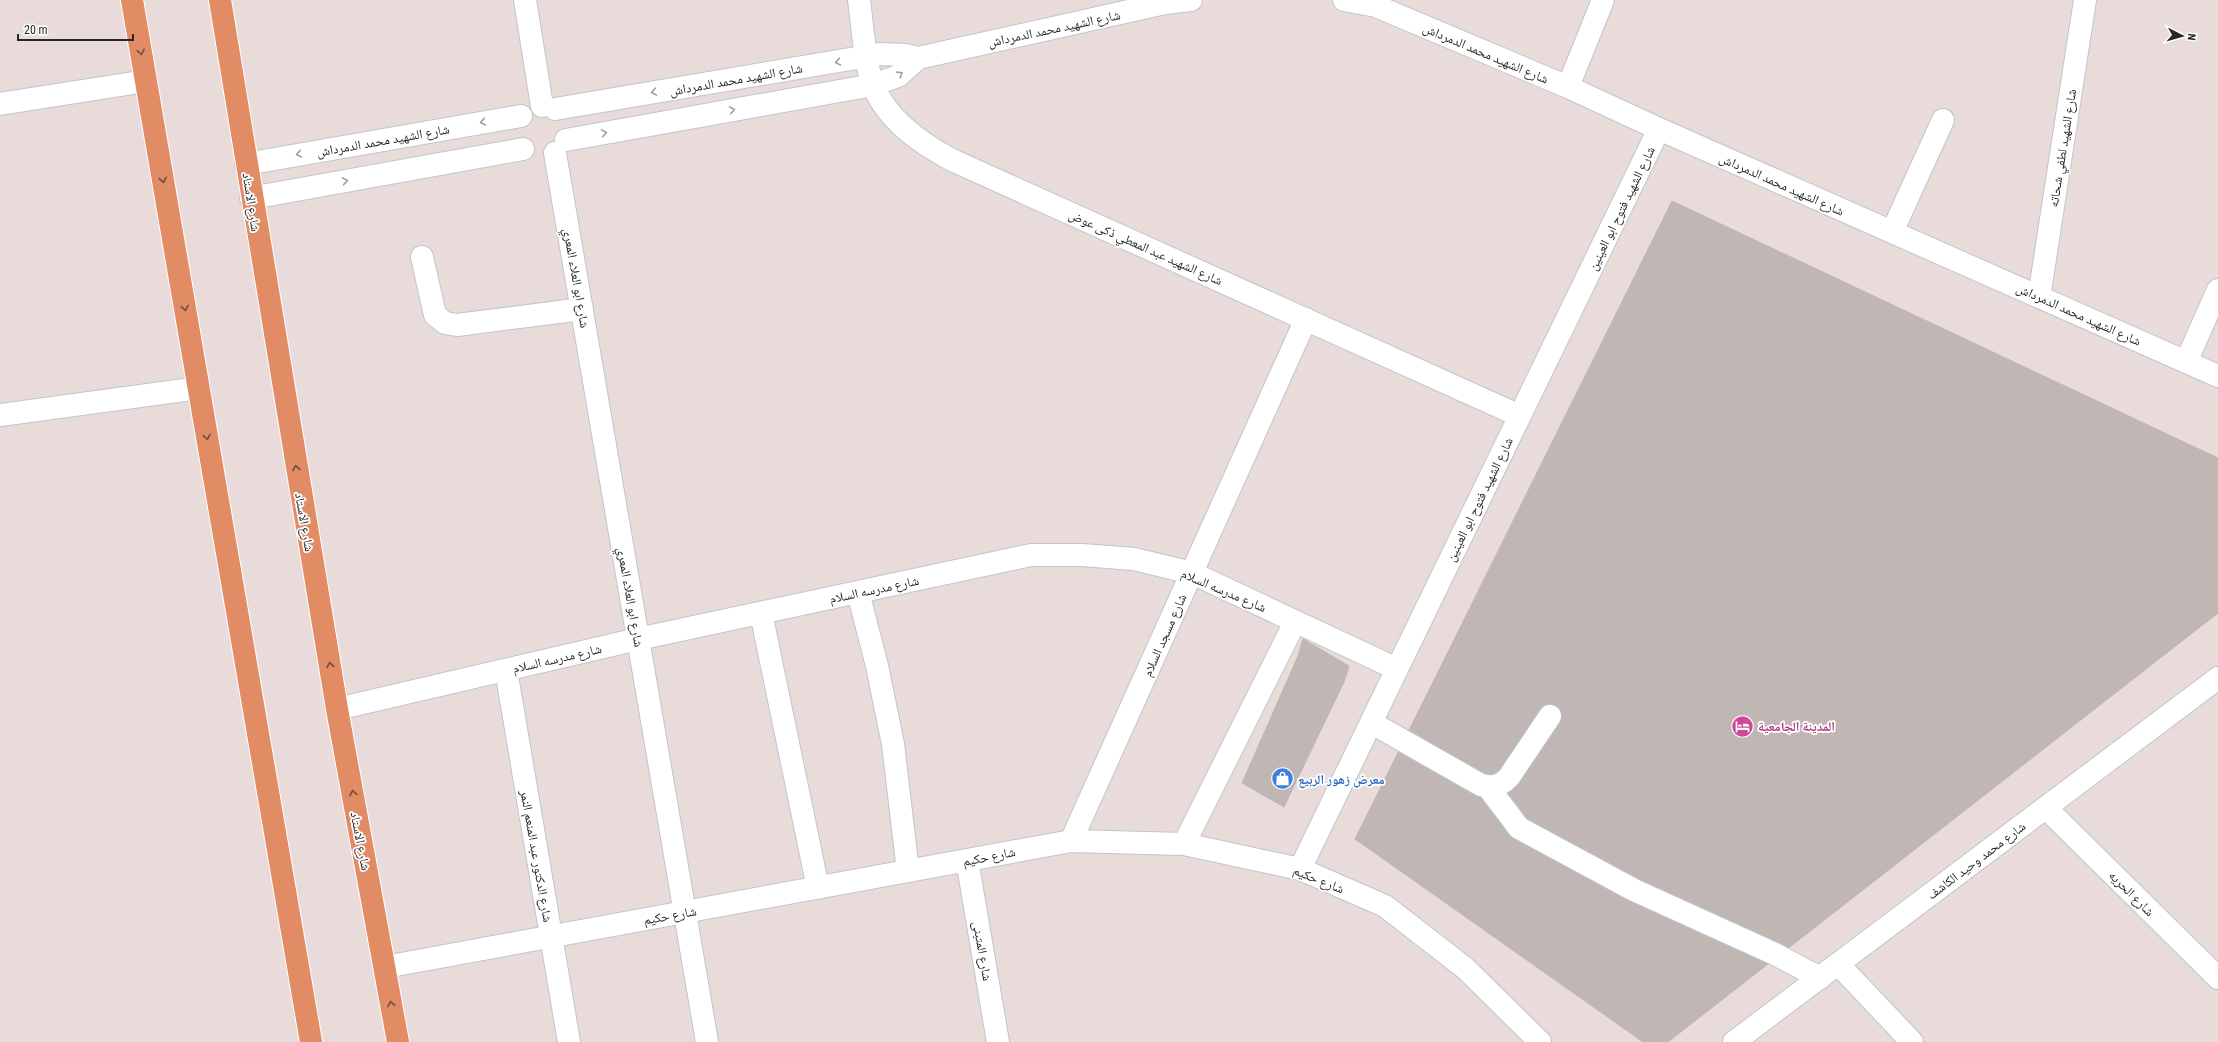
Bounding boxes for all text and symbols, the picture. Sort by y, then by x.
street label: شارع الشهيد محمد الدمرداش [987,7,1122,52]
scale bar [18,16,133,42]
north arrow [2162,16,2202,56]
street label: شارع الشهيد محمد الدمرداش [1420,20,1551,89]
text: 20 m [24,23,48,37]
text: N [2185,33,2198,41]
one-way arrow [137,49,145,55]
one-way arrow [835,57,841,65]
street label: شارع الشهيد محمد الدمرداش [668,60,804,101]
one-way arrow [895,71,902,78]
one-way arrow [651,88,657,96]
street label: شارع الشهيد لطفي شحاته [2046,88,2083,209]
one-way arrow [729,106,735,115]
one-way arrow [479,117,486,126]
street label: شارع الشهيد محمد الدمرداش [315,121,451,162]
one-way arrow [601,129,607,138]
street label: شارع الشهيد فتوح ابو العينين [1585,144,1660,274]
one-way arrow [296,150,302,158]
street label: شارع الشهيد محمد الدمرداش [1716,150,1846,221]
street label: شارع الاستاد [237,172,264,233]
one-way arrow [159,177,167,183]
one-way arrow [342,177,348,186]
street label: شارع الشهيد عبد المعطي ذكى عوض [1065,207,1225,291]
street label: شارع ابو العلاء المعري [557,227,593,330]
street label: شارع الشهيد محمد الدمرداش [2013,280,2143,351]
one-way arrow [181,305,189,312]
one-way arrow [203,433,211,440]
street label: شارع الشهيد فتوح ابو العينين [1443,435,1518,565]
one-way arrow [293,465,301,471]
street label: شارع الاستاد [290,492,317,553]
street label: شارع ابو العلاء المعري [611,546,647,649]
street label: شارع مدرسه السلام [1178,566,1269,617]
street label: شارع مدرسه السلام [828,573,921,608]
street label: شارع مسجد السلام [1140,592,1191,680]
street label: شارع مدرسه السلام [511,641,604,678]
one-way arrow [326,662,334,668]
hotel icon: المدينة الجامعية [1729,713,1755,739]
place label: المدينة الجامعية [1758,719,1835,734]
shop icon: معرض زهور الربيع [1269,766,1295,792]
place label: معرض زهور الربيع [1298,772,1385,789]
street label: شارع الدكتور عبد المنعم النمر [515,788,556,924]
one-way arrow [349,790,357,796]
street label: شارع الاستاد [346,810,374,872]
street label: شارع محمد وحيد الكاشف [1924,819,2030,904]
street label: شارع حكيم [961,844,1017,871]
street label: شارع حكيم [1290,862,1346,898]
street label: شارع الحريه [2104,868,2157,921]
street label: شارع حكيم [642,903,698,929]
street label: شارع المتبنى [968,920,995,982]
one-way arrow [388,1000,396,1007]

